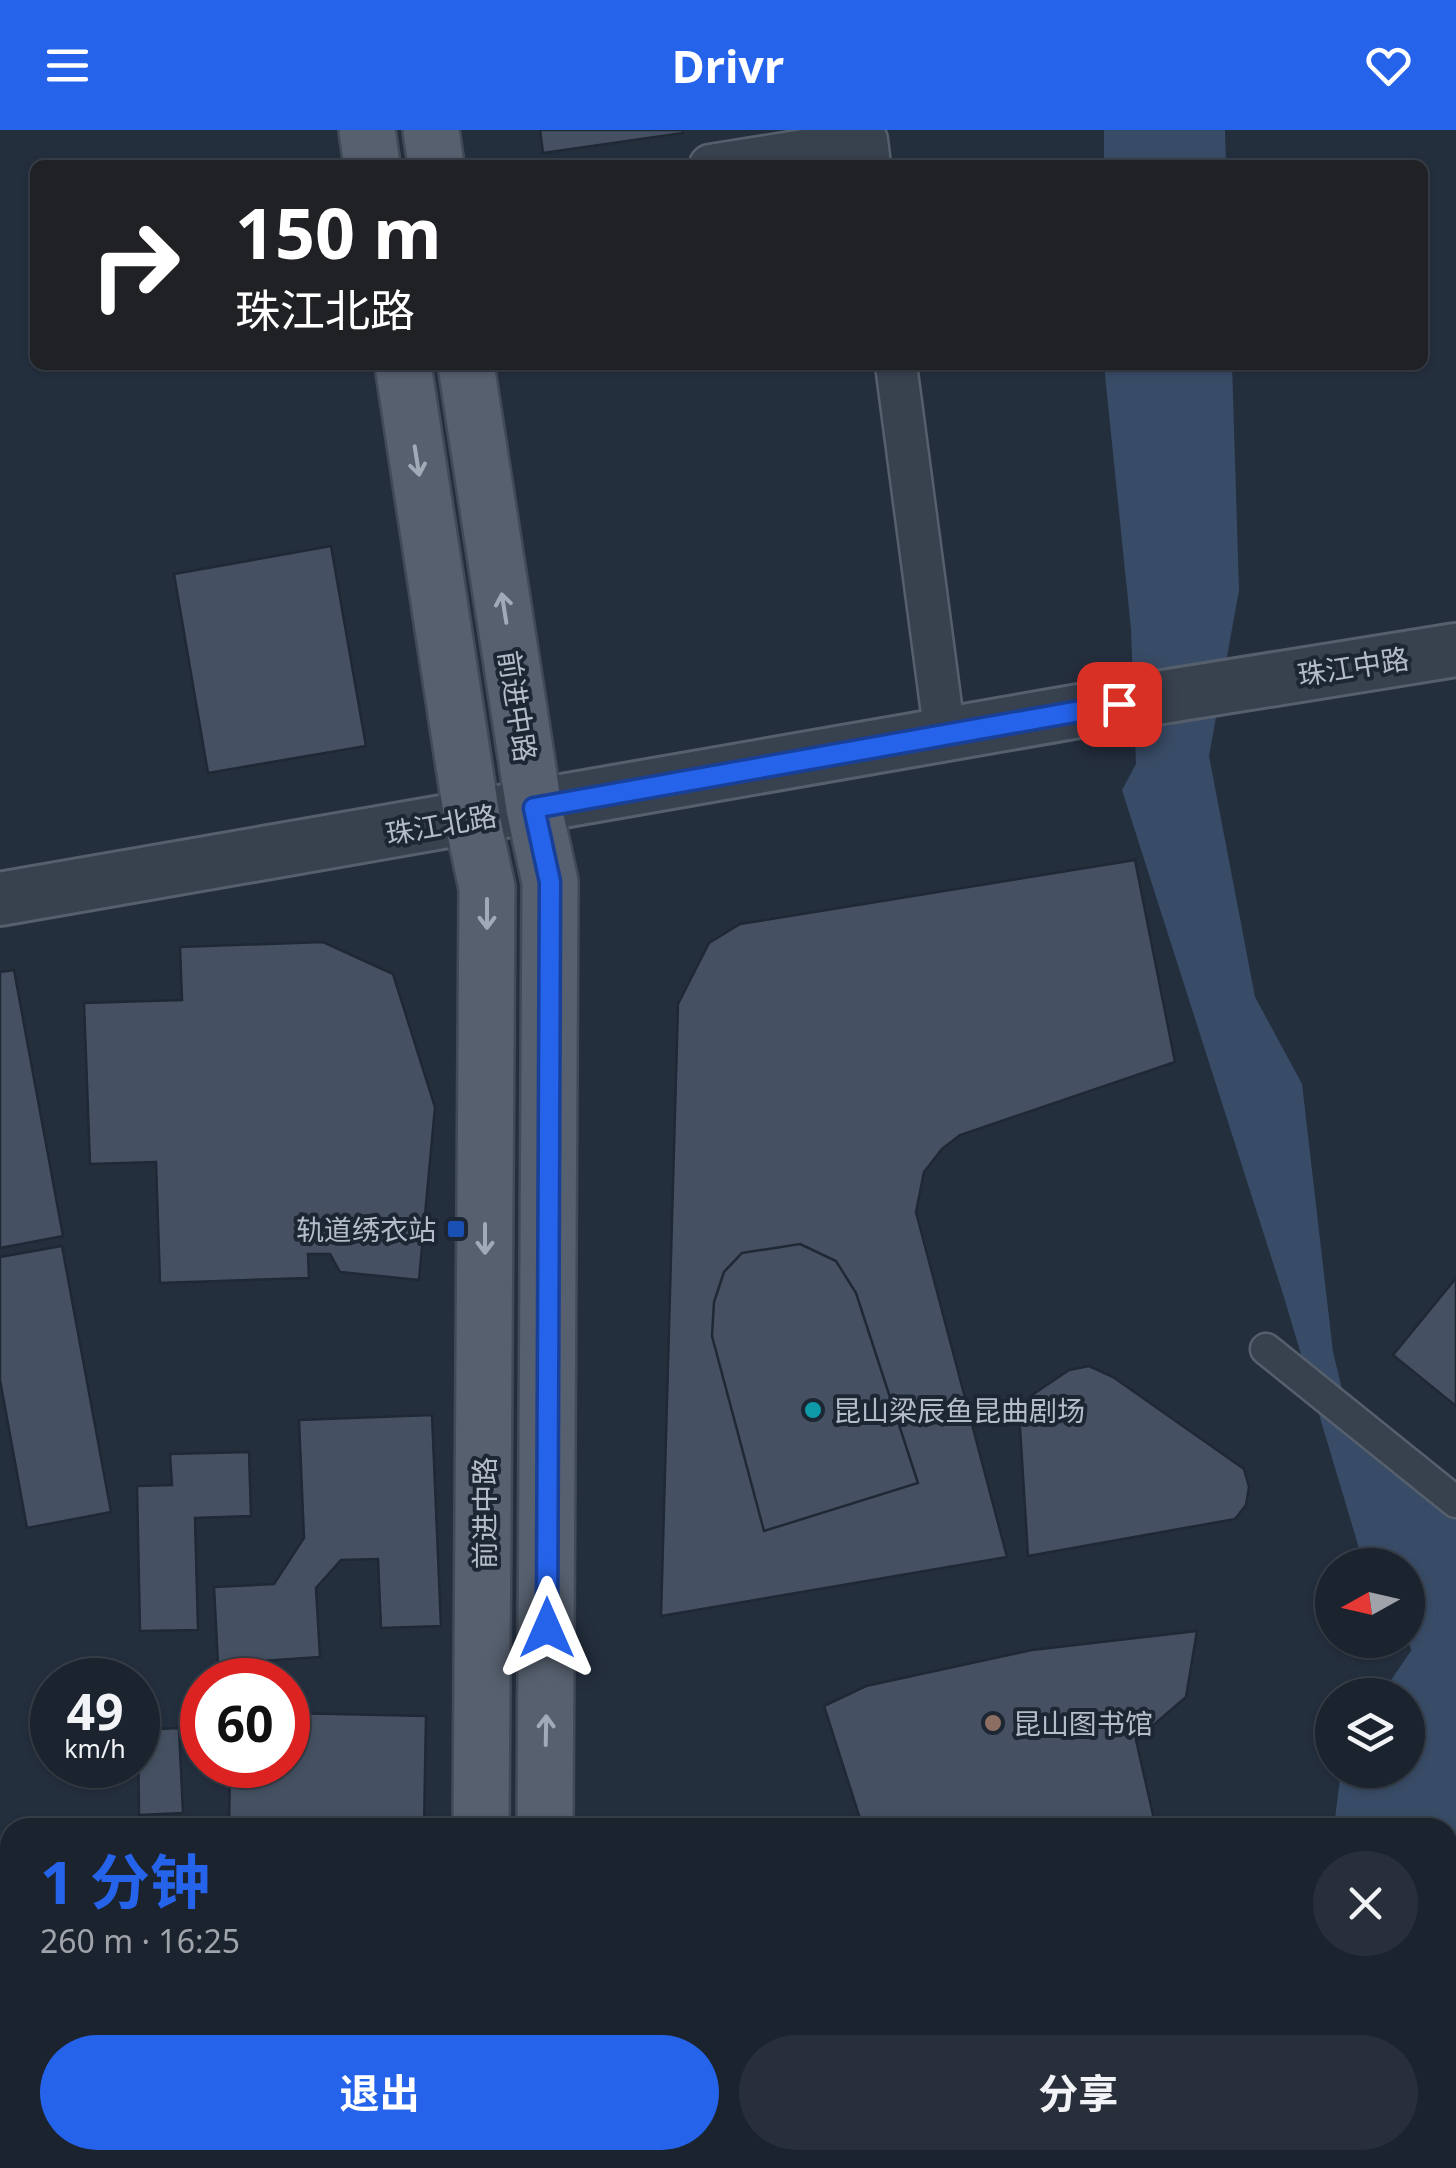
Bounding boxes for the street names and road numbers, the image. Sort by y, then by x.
street label: 珠江中路 [1295,638,1411,694]
street label: 前进中路 [490,648,546,764]
street label: 珠江北路 [383,796,499,852]
street label: 前进中路 [465,1457,503,1569]

